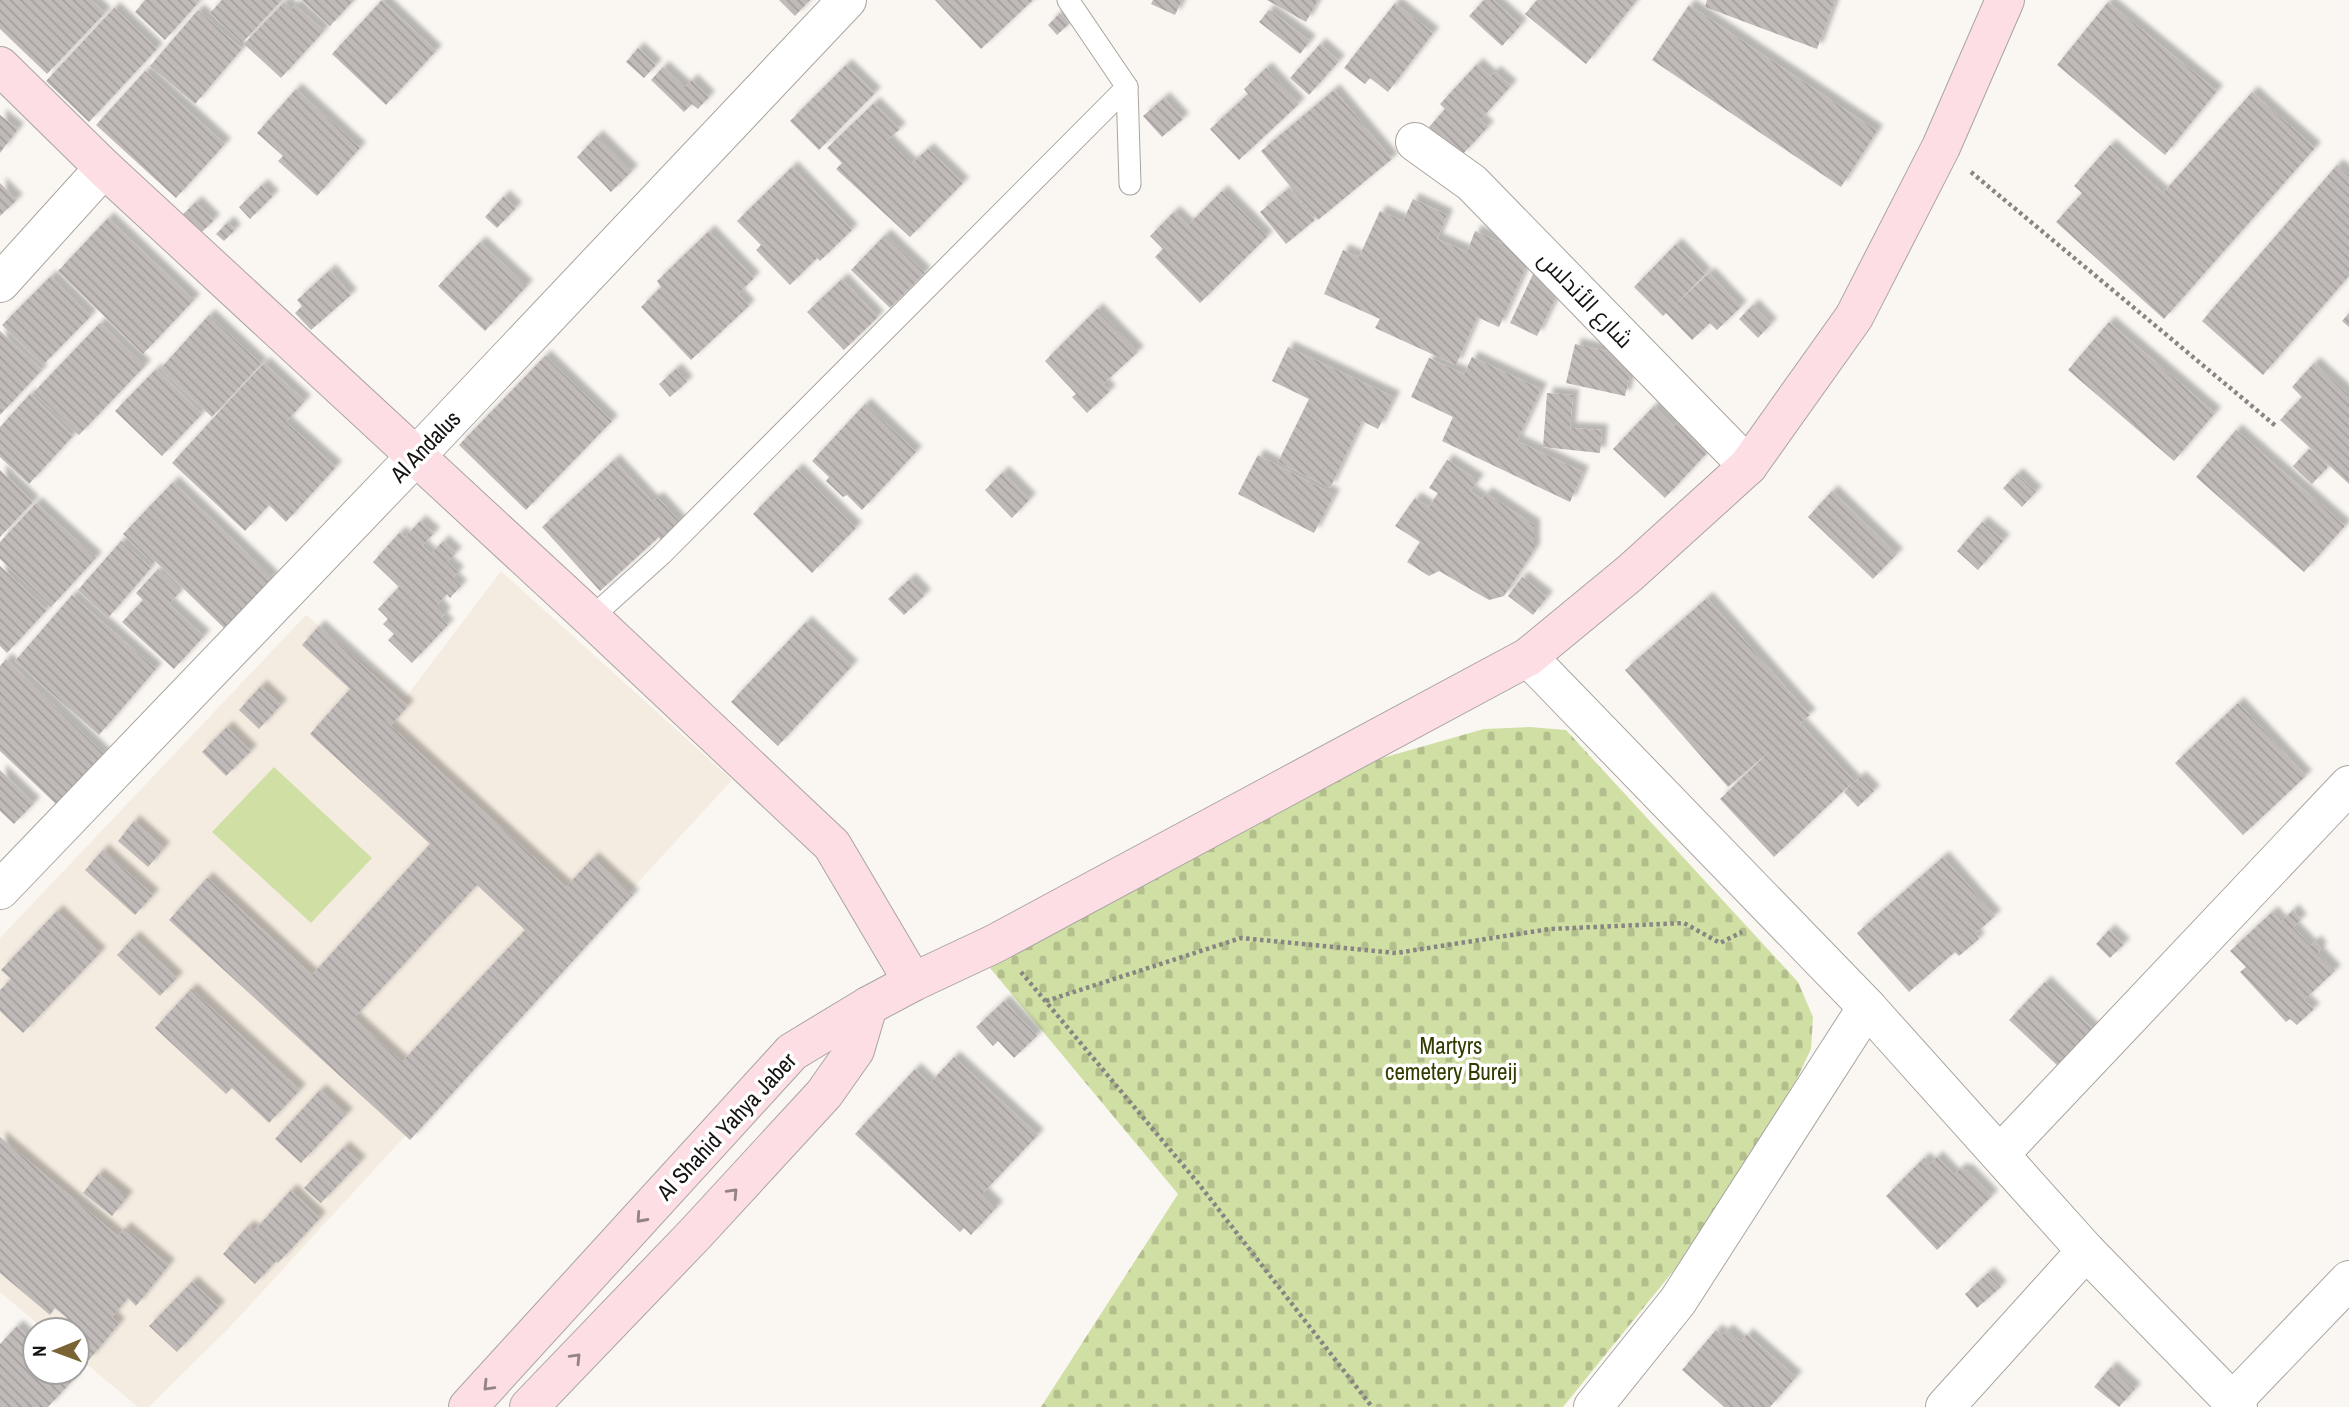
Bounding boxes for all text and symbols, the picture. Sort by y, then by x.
street label: شارع الأندلس [1531,244,1640,355]
street label: Al Andalus [382,403,467,490]
park label: Martyrs cemetery Bureij [1385,1030,1517,1087]
street label: Al Shahid Yahya Jaber [649,1045,803,1207]
one-way arrow [725,1188,737,1201]
one-way arrow [637,1210,649,1223]
north arrow [21,1316,91,1386]
text: N [26,1345,52,1357]
one-way arrow [568,1353,581,1366]
one-way arrow [483,1378,496,1391]

